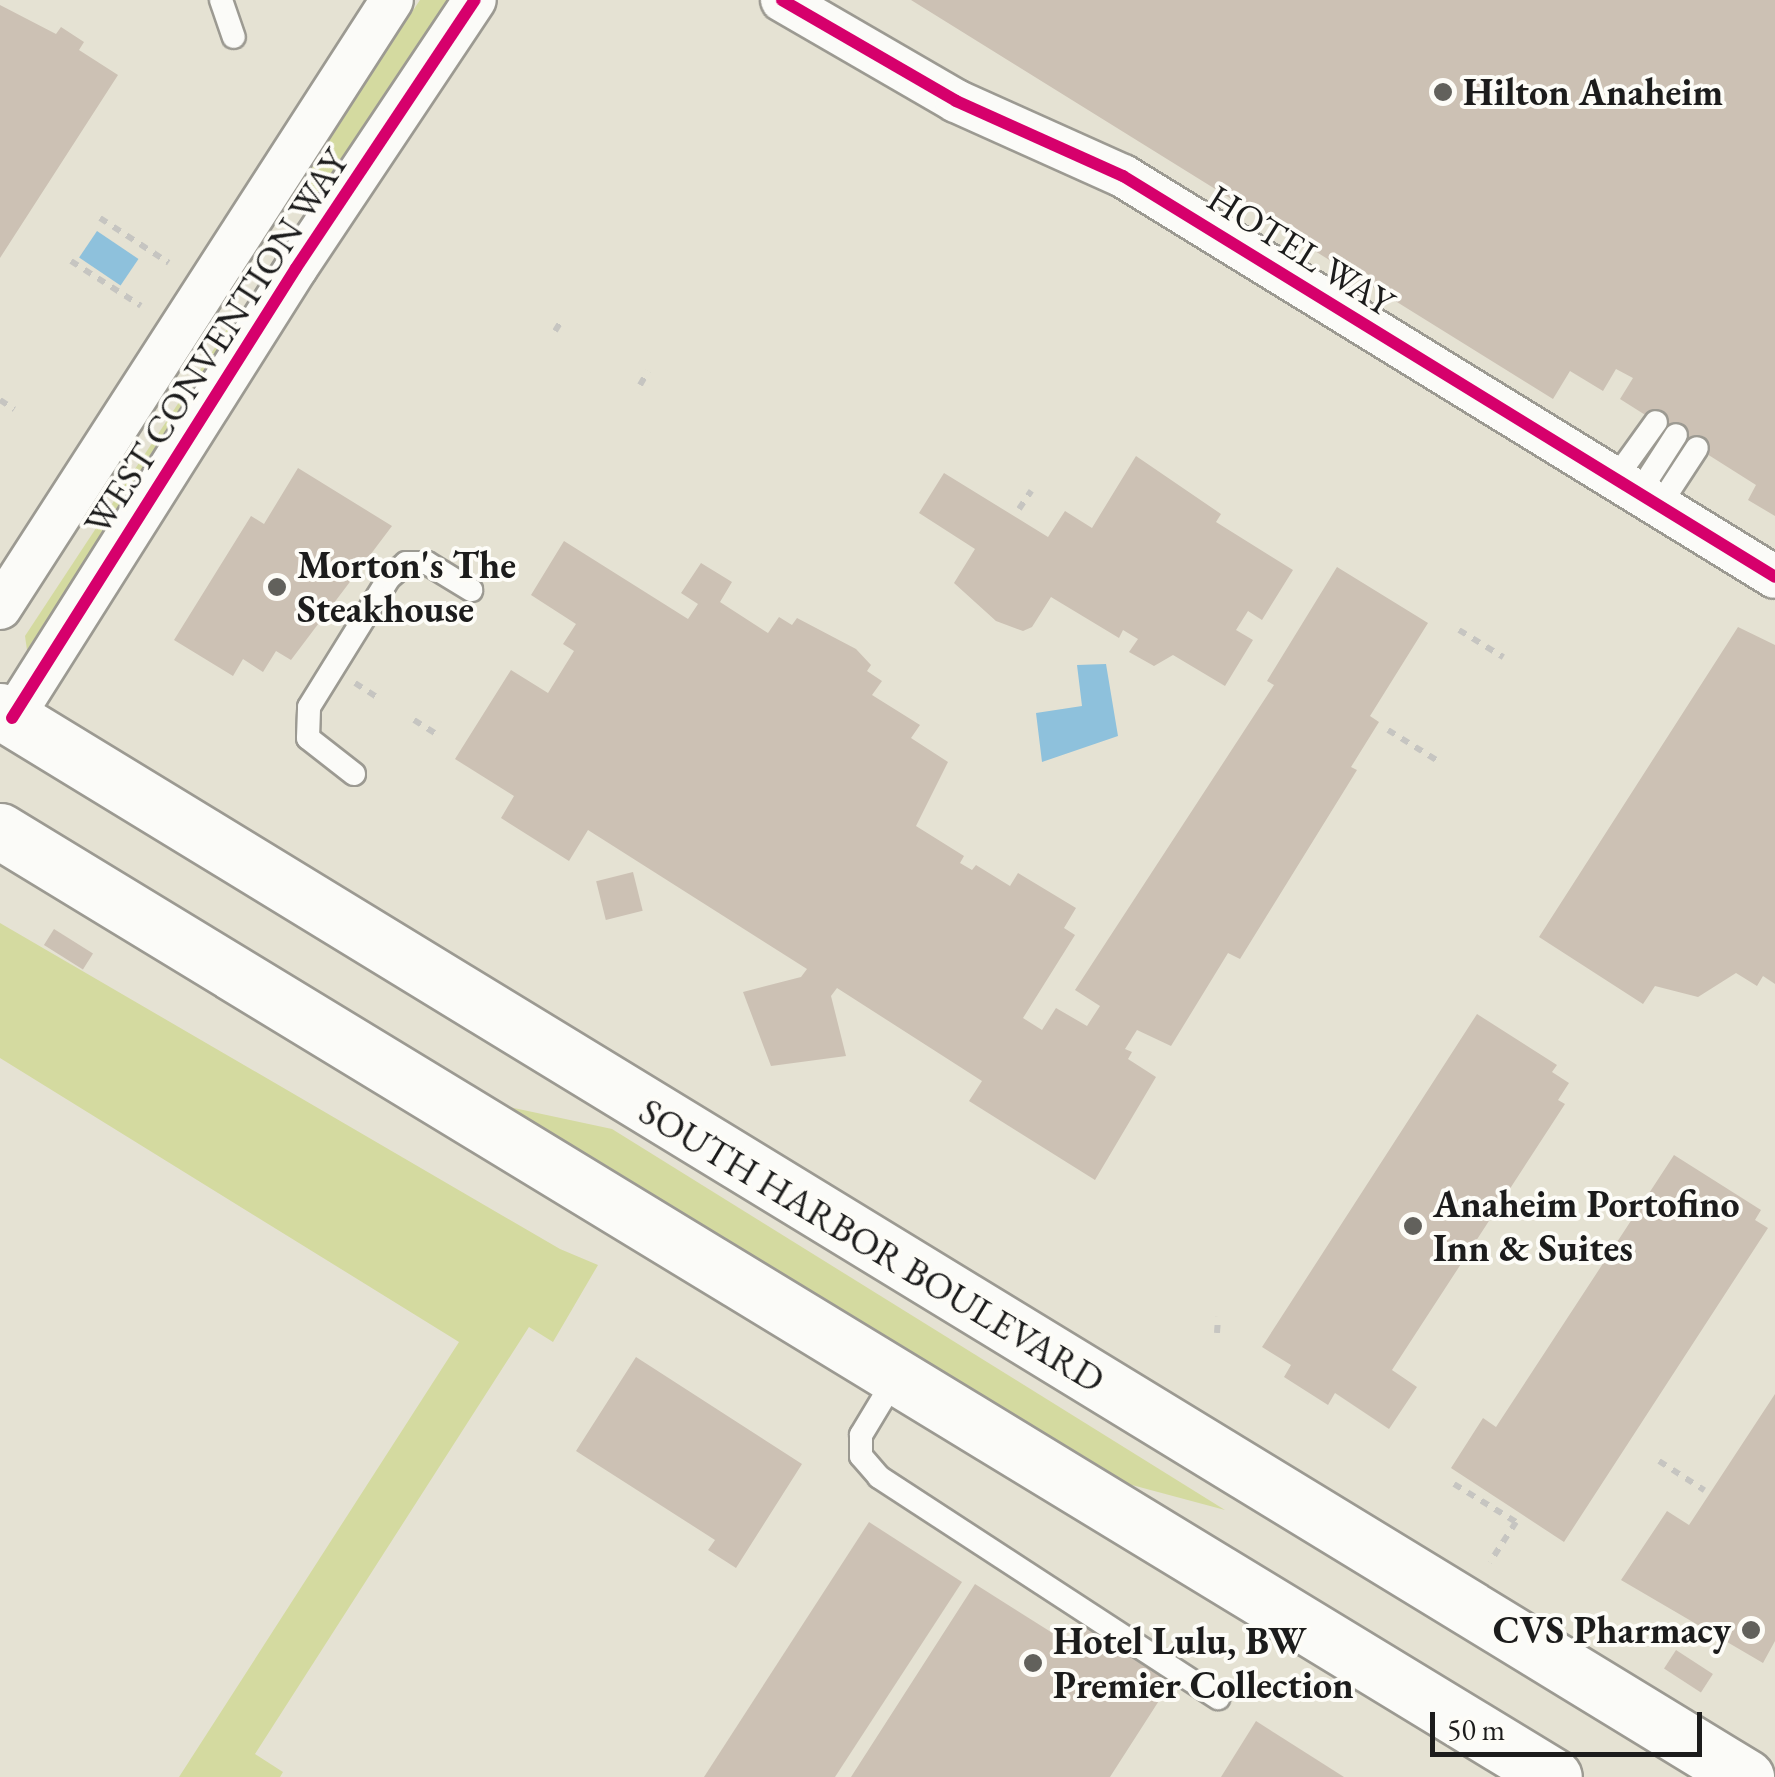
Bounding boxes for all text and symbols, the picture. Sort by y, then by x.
place label: Hilton Anaheim [1463,69,1723,115]
marker: Hilton Anaheim [1432,81,1454,103]
street label: WEST CONVENTION WAY [74,141,358,543]
street label: HOTEL WAY [1199,175,1403,325]
place label: Morton's The Steakhouse [297,542,516,632]
marker: Morton's The Steakhouse [266,576,288,598]
street label: SOUTH HARBOR BOULEVARD [631,1088,1113,1402]
place label: Anaheim Portofino Inn & Suites [1433,1181,1740,1270]
marker: Anaheim Portofino Inn & Suites [1402,1215,1424,1237]
place label: CVS Pharmacy [1493,1607,1731,1653]
place label: Hotel Lulu, BW Premier Collection [1053,1618,1354,1708]
marker: CVS Pharmacy [1740,1619,1762,1641]
marker: Hotel Lulu, BW Premier Collection [1022,1652,1044,1674]
scale bar [1435,1692,1708,1754]
text: 50 m [1447,1710,1505,1749]

